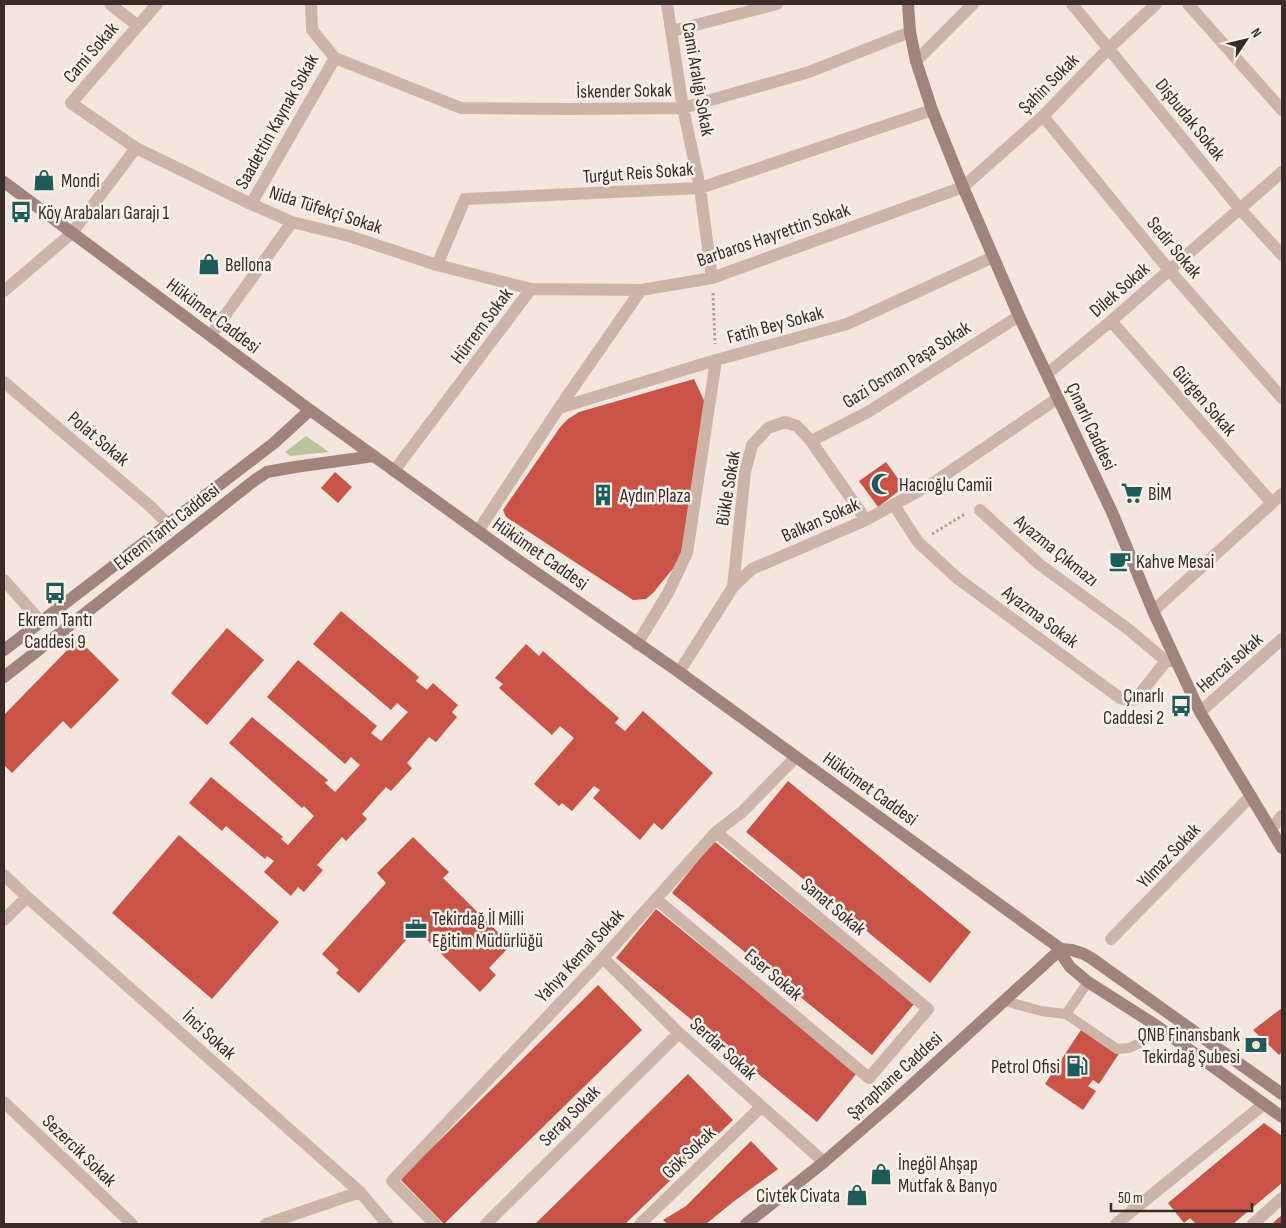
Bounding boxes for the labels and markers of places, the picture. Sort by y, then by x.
shop icon: Mondi [31,167,57,193]
place label: Mondi [61,170,100,193]
bus stop icon: Köy Arabaları Garajı 1 [8,199,34,225]
place label: Köy Arabaları Garajı 1 [38,202,169,225]
shop icon: Bellona [196,251,222,277]
place label: Bellona [225,254,272,277]
mosque icon: Hacıoğlu Camii [869,471,895,497]
place label: Hacıoğlu Camii [899,474,992,497]
supermarket icon: BİM [1119,480,1145,506]
building icon: Aydın Plaza [590,482,616,508]
place label: BİM [1148,483,1172,506]
place label: Aydın Plaza [619,485,691,508]
cafe icon: Kahve Mesai [1107,548,1133,574]
place label: Kahve Mesai [1136,551,1214,574]
bus stop icon: Ekrem Tantı Caddesi 9 [42,580,68,606]
place label: Ekrem Tantı Caddesi 9 [18,609,92,654]
place label: Çınarlı Caddesi 2 [1103,685,1164,730]
bus stop icon: Çınarlı Caddesi 2 [1168,693,1194,719]
place label: Tekirdağ İl Milli Eğitim Müdürlüğü [432,908,543,953]
office icon: Tekirdağ İl Milli Eğitim Müdürlüğü [403,916,429,942]
place label: QNB Finansbank Tekirdağ Şubesi [1137,1024,1241,1069]
bank icon: QNB Finansbank Tekirdağ Şubesi [1243,1032,1269,1058]
fuel station icon: Petrol Ofisi [1064,1053,1090,1079]
place label: Petrol Ofisi [991,1056,1060,1079]
place label: İnegöl Ahşap Mutfak & Banyo [898,1153,998,1198]
shop icon: İnegöl Ahşap Mutfak & Banyo [868,1161,894,1187]
shop icon: Civtek Civata [844,1182,870,1208]
place label: Civtek Civata [756,1185,840,1208]

